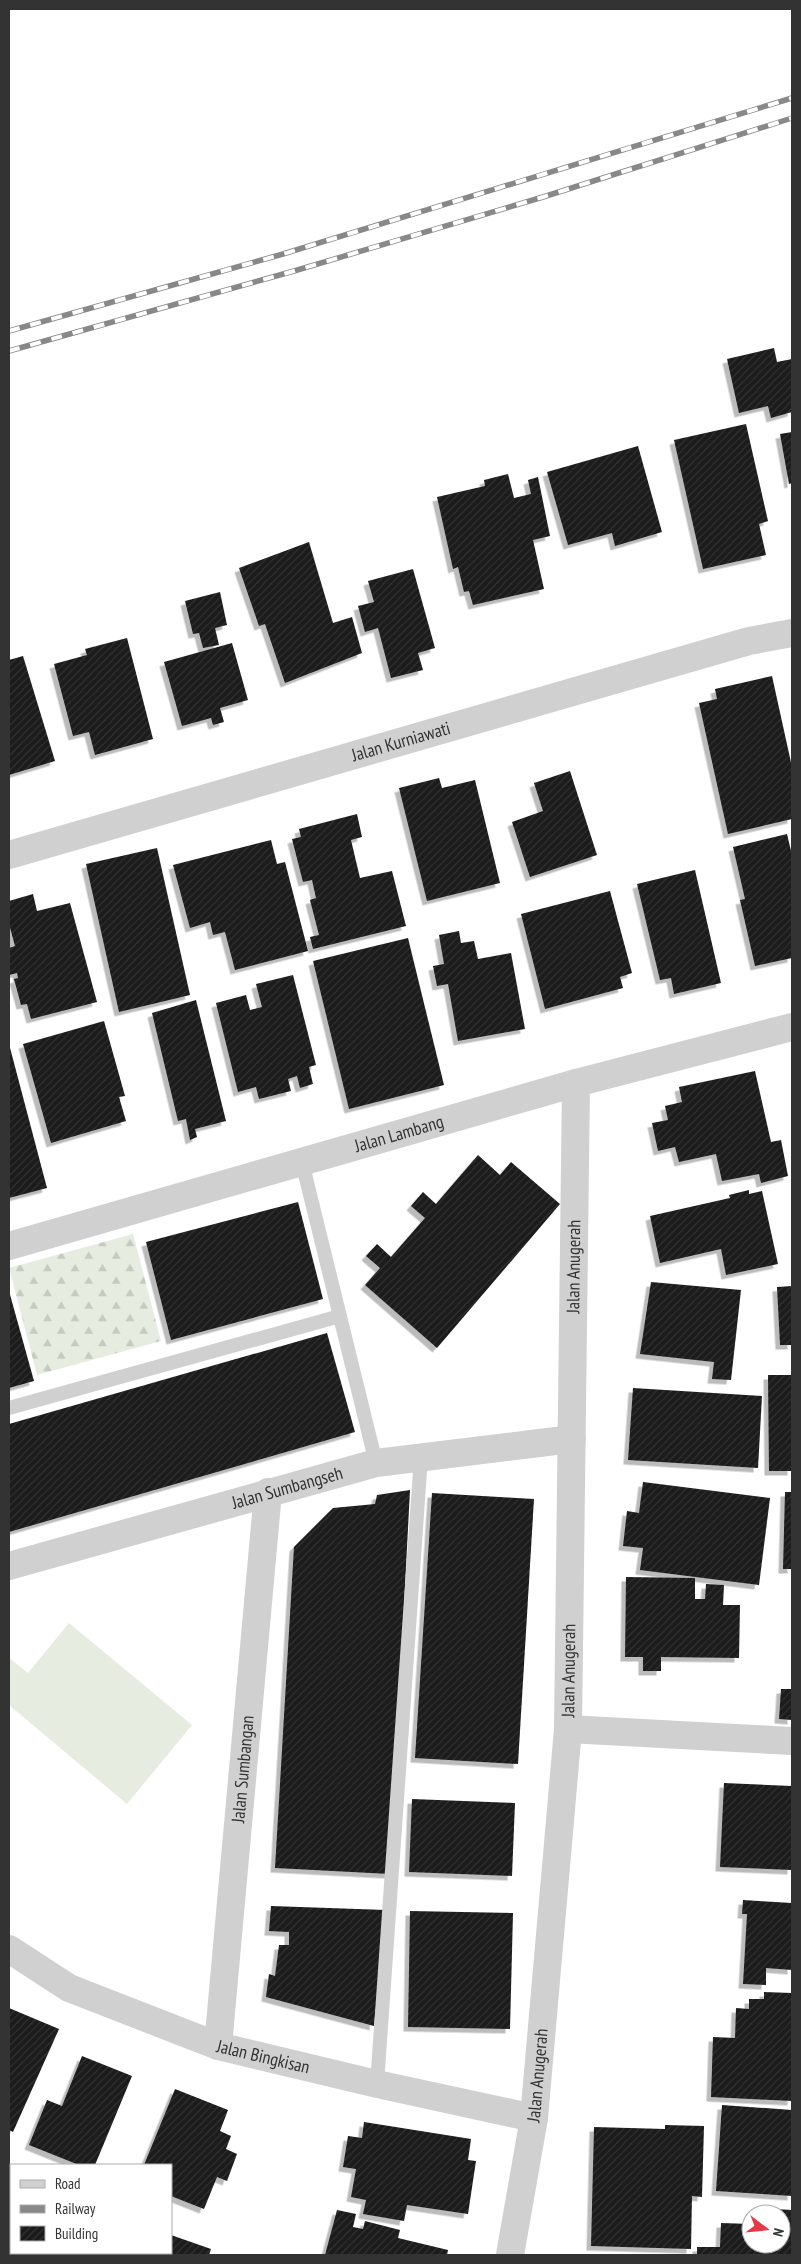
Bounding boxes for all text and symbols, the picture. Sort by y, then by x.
street label: Jalan Kurniawati [348,716,453,767]
street label: Jalan Lambang [351,1110,446,1157]
street label: Jalan Anugerah [561,1220,585,1315]
street label: Jalan Sumbangseh [228,1461,345,1514]
street label: Jalan Anugerah [556,1624,580,1719]
street label: Jalan Sumbangan [226,1714,259,1825]
street label: Jalan Anugerah [521,2028,553,2125]
street label: Jalan Bingkisan [214,2034,312,2079]
legend [10,2164,172,2254]
text: Road [55,2174,81,2193]
text: Railway [55,2199,96,2218]
north arrow [741,2204,791,2254]
text: Building [55,2224,98,2243]
text: N [769,2226,788,2239]

